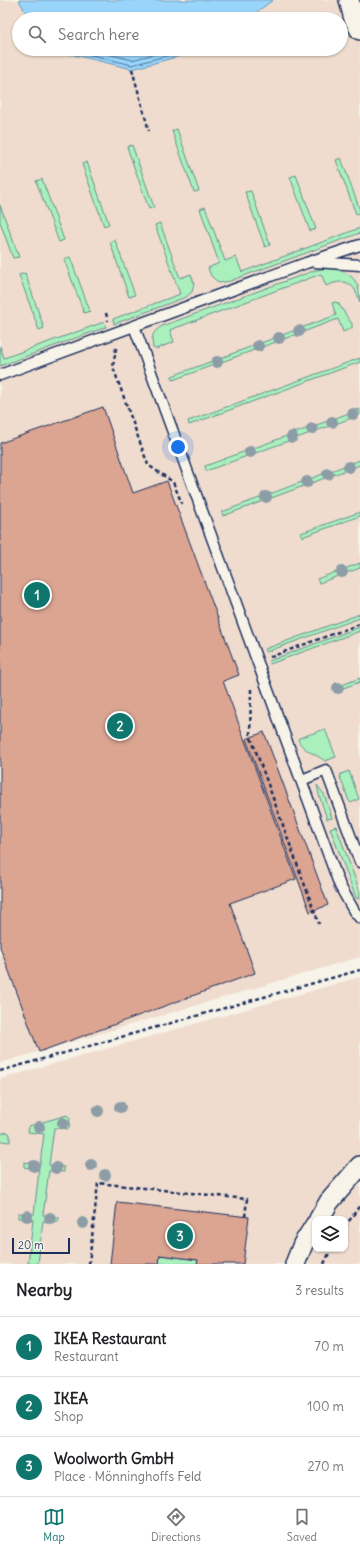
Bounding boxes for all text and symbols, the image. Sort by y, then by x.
search box [12,12,348,56]
icon: search [26,23,48,45]
text: Search here [58,25,139,44]
your location [168,437,188,457]
pin: 1 [24,580,50,610]
pin: 2 [107,711,133,741]
map controls [312,1216,348,1252]
button: layers [312,1216,348,1252]
pin: 3 [167,1221,193,1251]
scale bar [12,1236,70,1255]
text: 20 m [18,1238,44,1252]
text: Nearby [16,1279,72,1301]
text: 3 results [295,1282,344,1299]
text: IKEA Restaurant [54,1329,166,1348]
text: 1 [26,1338,32,1355]
text: 70 m [315,1338,344,1355]
text: Restaurant [54,1348,119,1365]
text: IKEA [54,1389,88,1408]
text: 2 [25,1398,33,1415]
text: 100 m [307,1398,344,1415]
text: Shop [54,1408,83,1425]
text: Woolworth GmbH [54,1449,174,1468]
text: 3 [25,1458,33,1475]
text: 270 m [307,1458,344,1475]
text: Place · Mönninghoffs Feld [54,1468,202,1485]
tab: Map [43,1506,65,1544]
tab: Directions [151,1506,201,1544]
tab: Saved [287,1506,317,1544]

